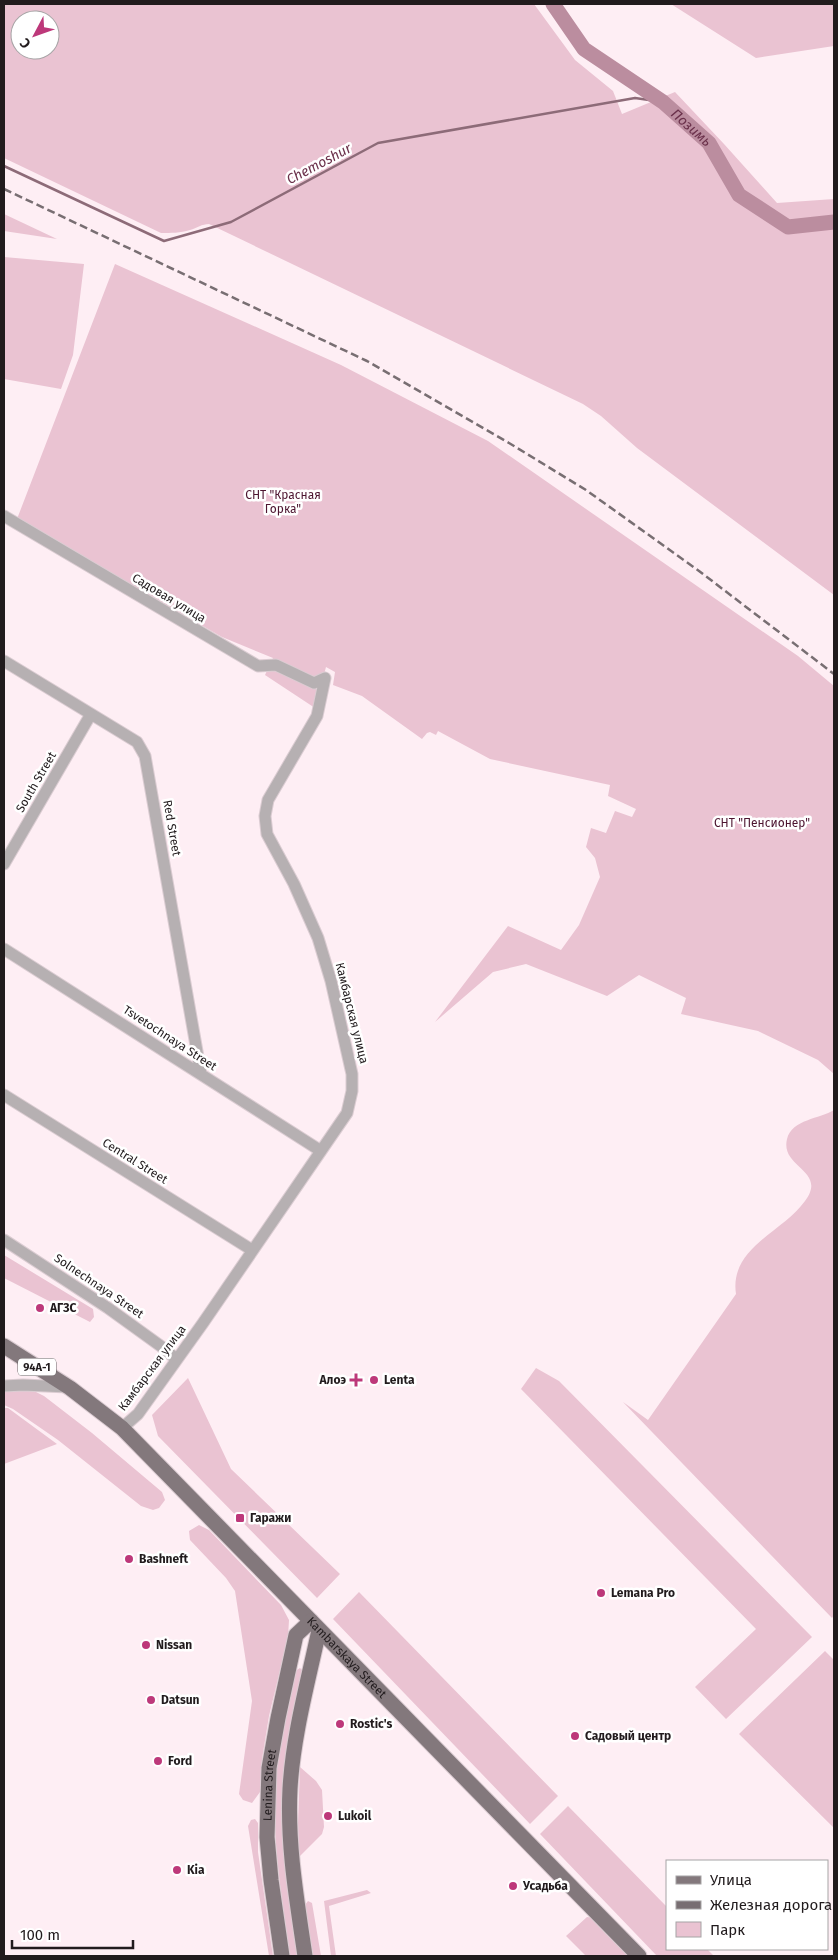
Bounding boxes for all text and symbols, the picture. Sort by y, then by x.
north arrow [10,10,60,60]
text: С [17,35,35,52]
water label: Позимь [668,105,715,150]
water label: Chemoshur [284,140,355,188]
park label: СНТ "Красная Горка" [245,488,321,516]
street label: Садовая улица [130,571,208,625]
street label: South Street [13,749,59,815]
street label: Red Street [160,799,184,858]
park label: СНТ "Пенсионер" [714,816,810,830]
street label: Камбарская улица [333,961,371,1065]
street label: Tsvetochnaya Street [121,1003,220,1074]
street label: Central Street [100,1135,171,1187]
street label: Solnechnaya Street [52,1251,147,1321]
place label: АГЗС [49,1301,76,1315]
marker: АГЗС [34,1302,46,1314]
street label: Камбарская улица [115,1322,189,1414]
road number: 94А-1 [18,1358,56,1375]
place label: Алоэ [319,1373,346,1387]
place label: Lenta [384,1373,415,1387]
marker: Алоэ [350,1374,362,1386]
marker: Lenta [368,1374,380,1386]
place label: Гаражи [250,1511,291,1525]
marker: Гаражи [234,1512,246,1524]
place label: Bashneft [139,1552,188,1566]
marker: Bashneft [123,1553,135,1565]
place label: Lemana Pro [611,1586,675,1600]
marker: Lemana Pro [595,1587,607,1599]
street label: Kambarskaya Street [304,1614,390,1701]
place label: Nissan [156,1638,192,1652]
marker: Nissan [140,1639,152,1651]
place label: Datsun [161,1693,200,1707]
marker: Datsun [145,1694,157,1706]
place label: Rostic's [350,1717,393,1731]
marker: Rostic's [334,1718,346,1730]
place label: Садовый центр [585,1729,671,1743]
marker: Садовый центр [569,1730,581,1742]
street label: Lenina Street [260,1747,279,1821]
place label: Ford [168,1754,192,1768]
marker: Ford [152,1755,164,1767]
place label: Lukoil [338,1809,372,1823]
marker: Lukoil [322,1810,334,1822]
legend [666,1860,828,1950]
place label: Kia [187,1863,205,1877]
marker: Kia [171,1864,183,1876]
text: Улица [710,1871,752,1889]
place label: Усадьба [522,1879,568,1893]
marker: Усадьба [507,1880,519,1892]
text: Железная дорога [710,1896,832,1914]
scale bar [12,1918,134,1950]
text: Парк [710,1921,745,1939]
text: 100 m [20,1926,60,1944]

